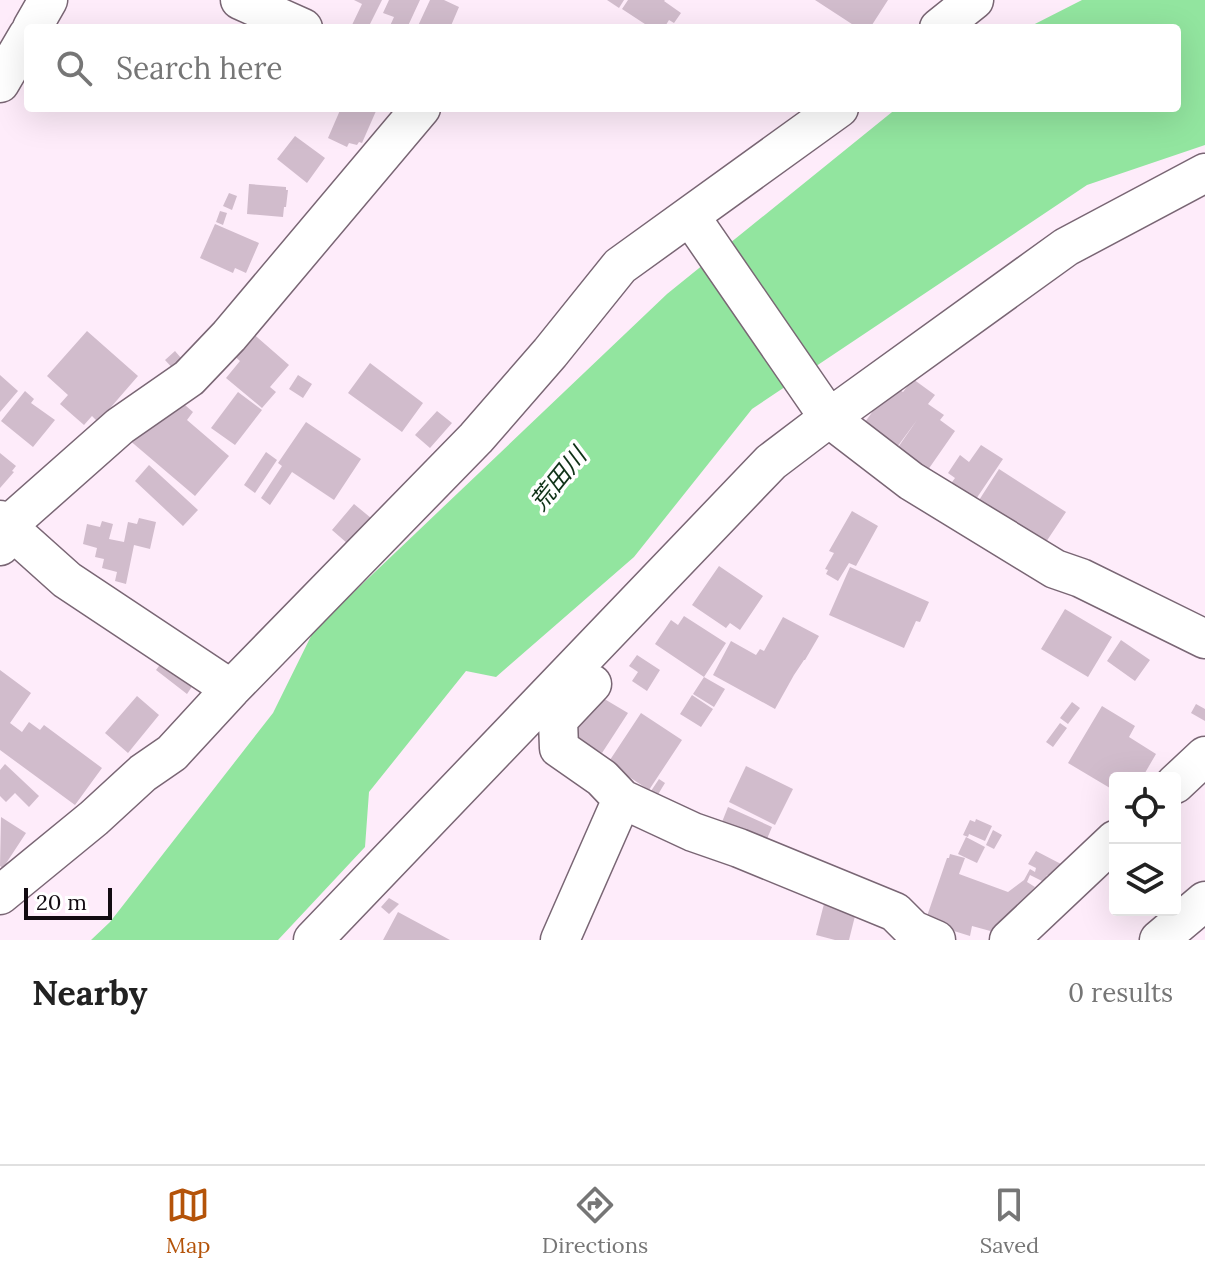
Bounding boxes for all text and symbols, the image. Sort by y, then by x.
search box [24,24,1181,112]
icon: search [52,46,96,90]
text: Search here [116,49,283,87]
water label: 荒田川 [523,439,595,517]
map controls [1109,772,1181,916]
button: locate [1109,772,1181,844]
button: layers [1109,844,1181,916]
scale bar [24,884,112,920]
text: 20 m [36,888,87,916]
text: Nearby [32,971,148,1014]
text: 0 results [1068,976,1173,1009]
tab: Map [166,1183,210,1259]
tab: Directions [542,1183,648,1259]
tab: Saved [980,1183,1039,1259]

